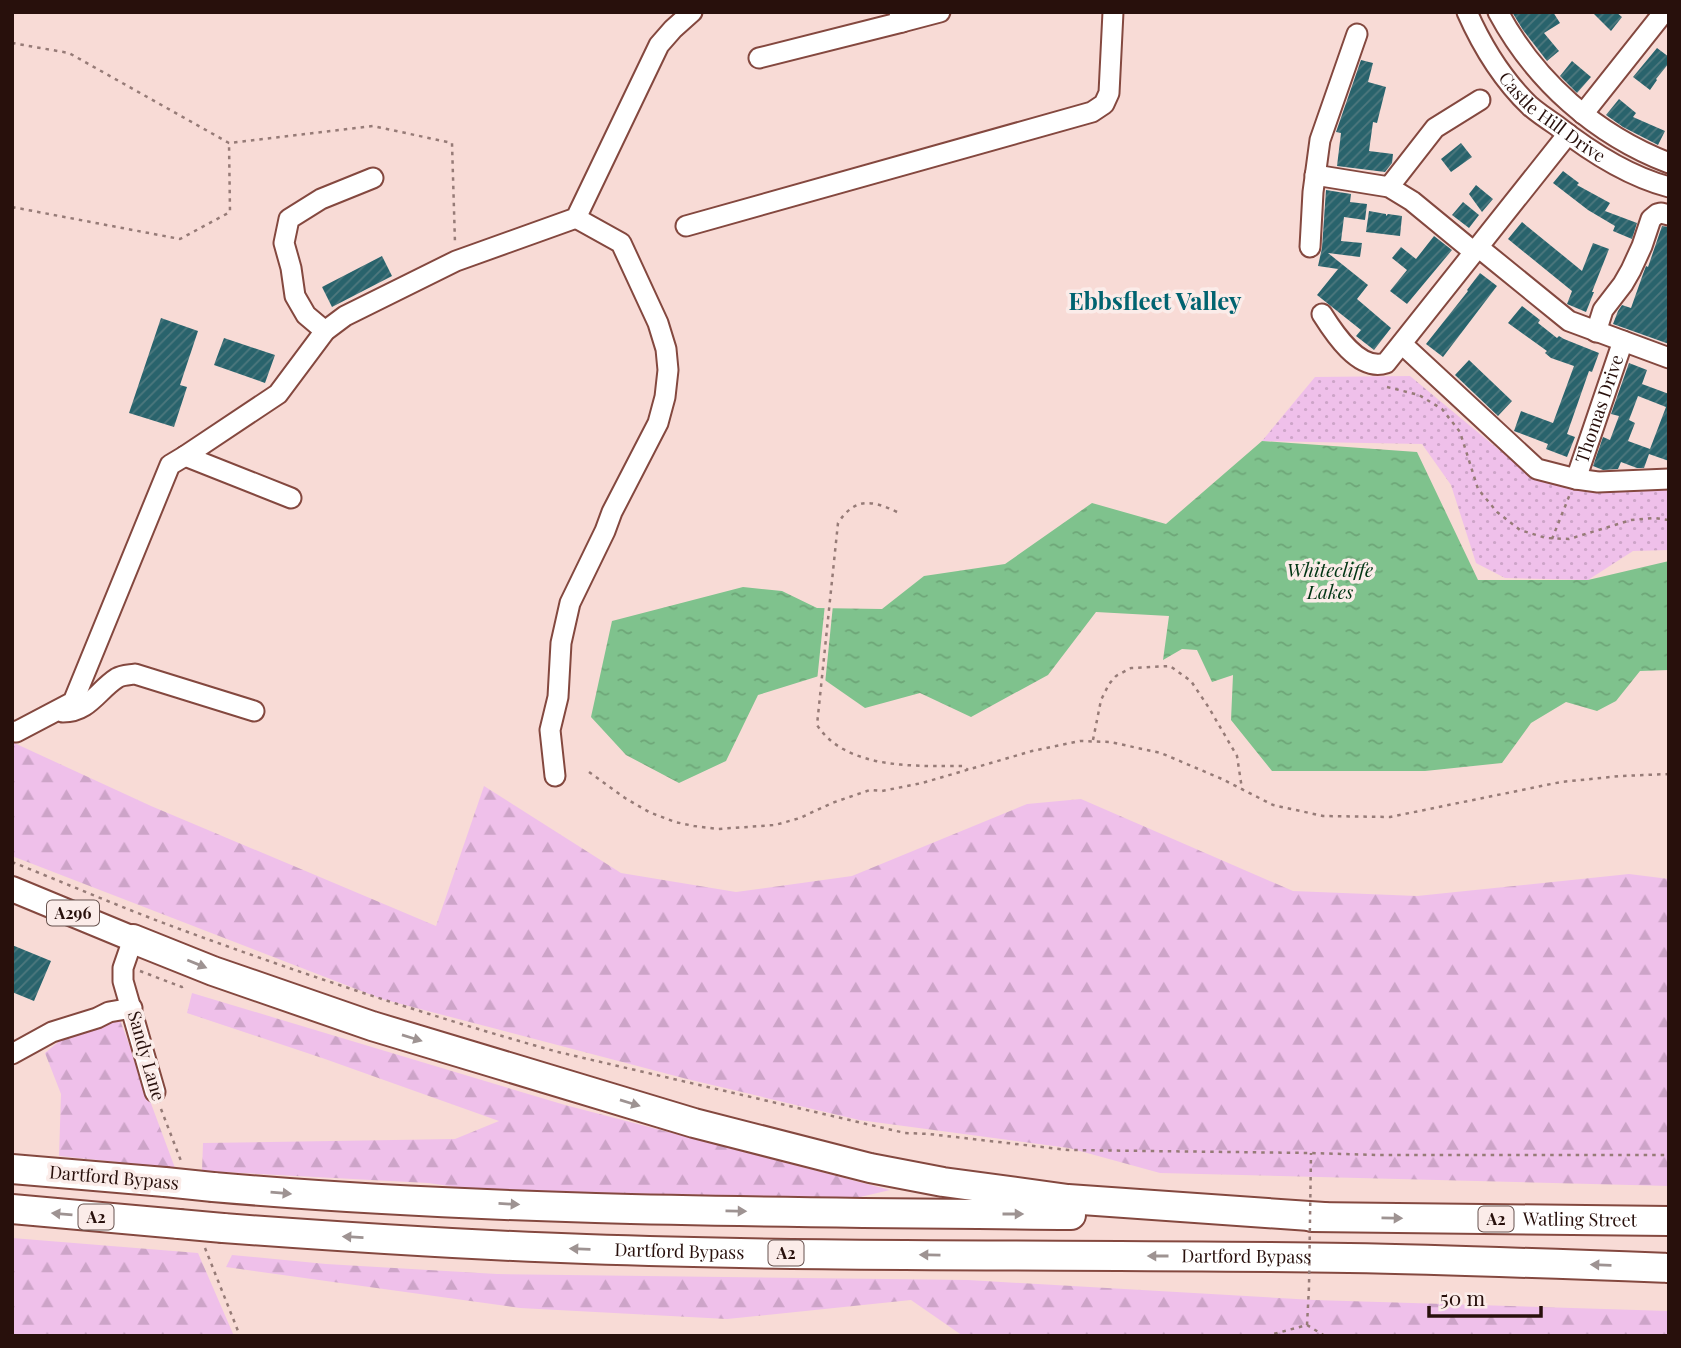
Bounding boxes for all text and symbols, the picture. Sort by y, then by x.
street label: Castle Hill Drive [1494,67,1610,168]
district label: Ebbsfleet Valley [1068,284,1242,316]
street label: Thomas Drive [1569,351,1629,466]
water label: Whitecliffe Lakes [1287,556,1373,604]
road number: A296 [47,900,99,925]
one-way arrow [186,959,207,970]
street label: Sandy Lane [123,1008,171,1103]
one-way arrow [401,1034,422,1044]
one-way arrow [619,1099,640,1109]
street label: Dartford Bypass [48,1159,180,1195]
one-way arrow [271,1188,293,1199]
one-way arrow [498,1199,520,1210]
road number: A2 [78,1204,114,1230]
one-way arrow [725,1205,747,1216]
road number: A2 [1478,1206,1514,1232]
street label: Watling Street [1522,1206,1638,1232]
one-way arrow [51,1208,73,1219]
one-way arrow [1002,1208,1024,1220]
one-way arrow [1381,1212,1403,1223]
one-way arrow [342,1231,364,1242]
street label: Dartford Bypass [614,1237,745,1264]
road number: A2 [768,1240,804,1266]
one-way arrow [569,1243,591,1254]
street label: Dartford Bypass [1181,1243,1312,1268]
one-way arrow [919,1249,941,1260]
one-way arrow [1147,1250,1169,1262]
one-way arrow [1589,1260,1611,1271]
scale bar [1429,1274,1541,1318]
text: 50 m [1440,1283,1486,1311]

